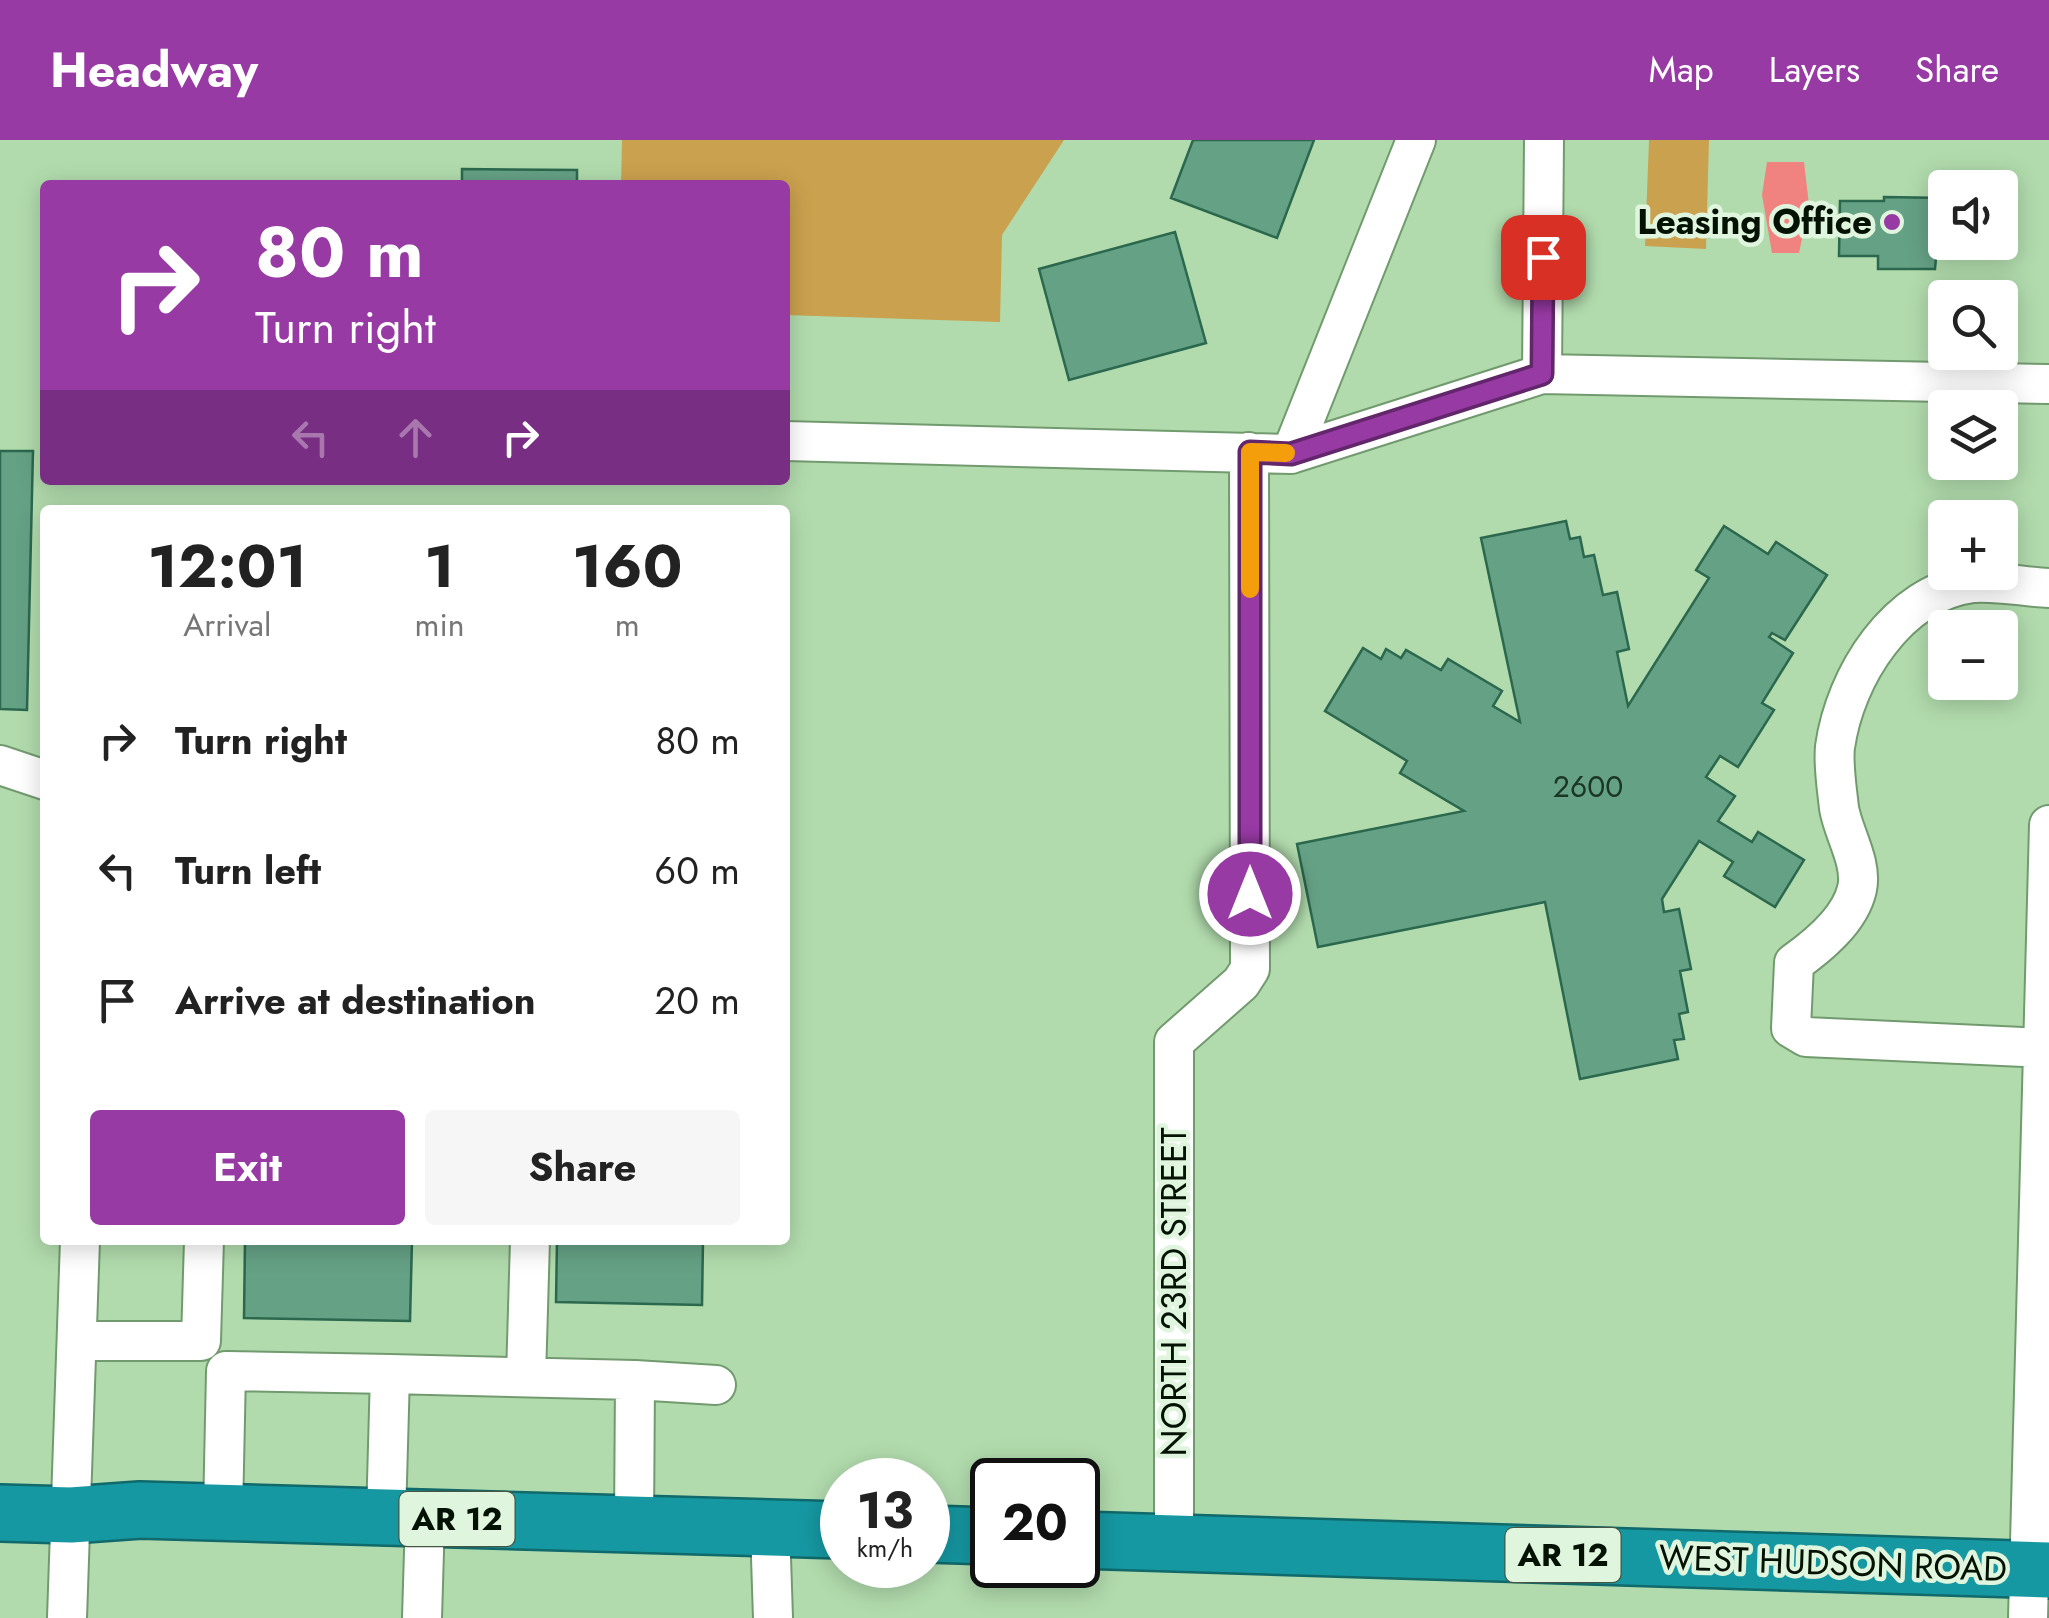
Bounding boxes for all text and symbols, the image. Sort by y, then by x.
text: Headway [50,36,258,105]
text: Map [1649,45,1714,95]
text: Layers [1769,45,1860,95]
text: Share [1915,45,1999,95]
map controls [1928,170,2018,700]
button: sound [1928,170,2018,260]
place label: Leasing Office [1637,197,1872,247]
text: 80 m [255,202,424,303]
marker: Leasing Office [1881,211,1903,233]
pin [1501,215,1586,300]
icon: right [90,220,220,350]
icon: arrive [1516,230,1571,285]
button: search [1928,280,2018,370]
text: Turn right [255,295,436,360]
button: layers [1928,390,2018,480]
icon: left [283,410,338,465]
icon: ahead [388,410,443,465]
icon: right [493,410,548,465]
button: + [1928,500,2018,590]
text: 12:01 [148,523,307,610]
text: 1 [424,523,455,610]
text: 160 [572,523,682,610]
text: Arrival [183,602,271,648]
text: min [414,602,465,648]
text: m [615,602,640,648]
button: − [1928,610,2018,700]
icon: right [90,713,145,768]
text: Turn right [175,713,347,768]
text: 80 m [655,713,740,768]
house number: 2600 [1553,765,1623,808]
position arrow [1198,842,1302,946]
icon: left [90,843,145,898]
text: Turn left [175,843,321,898]
text: 60 m [654,843,740,898]
icon: arrive [90,973,145,1028]
text: Arrive at destination [175,973,536,1028]
text: 20 m [655,973,740,1028]
button: Exit [90,1110,405,1225]
button: Share [425,1110,740,1225]
street label: NORTH 23RD STREET [1149,1128,1199,1456]
speed limit sign: 20 [970,1458,1100,1588]
text: 13 [857,1474,913,1547]
road number: AR 12 [400,1492,514,1546]
road number: AR 12 [1506,1528,1620,1582]
text: km/h [857,1530,913,1566]
street label: WEST HUDSON ROAD [1658,1532,2008,1594]

